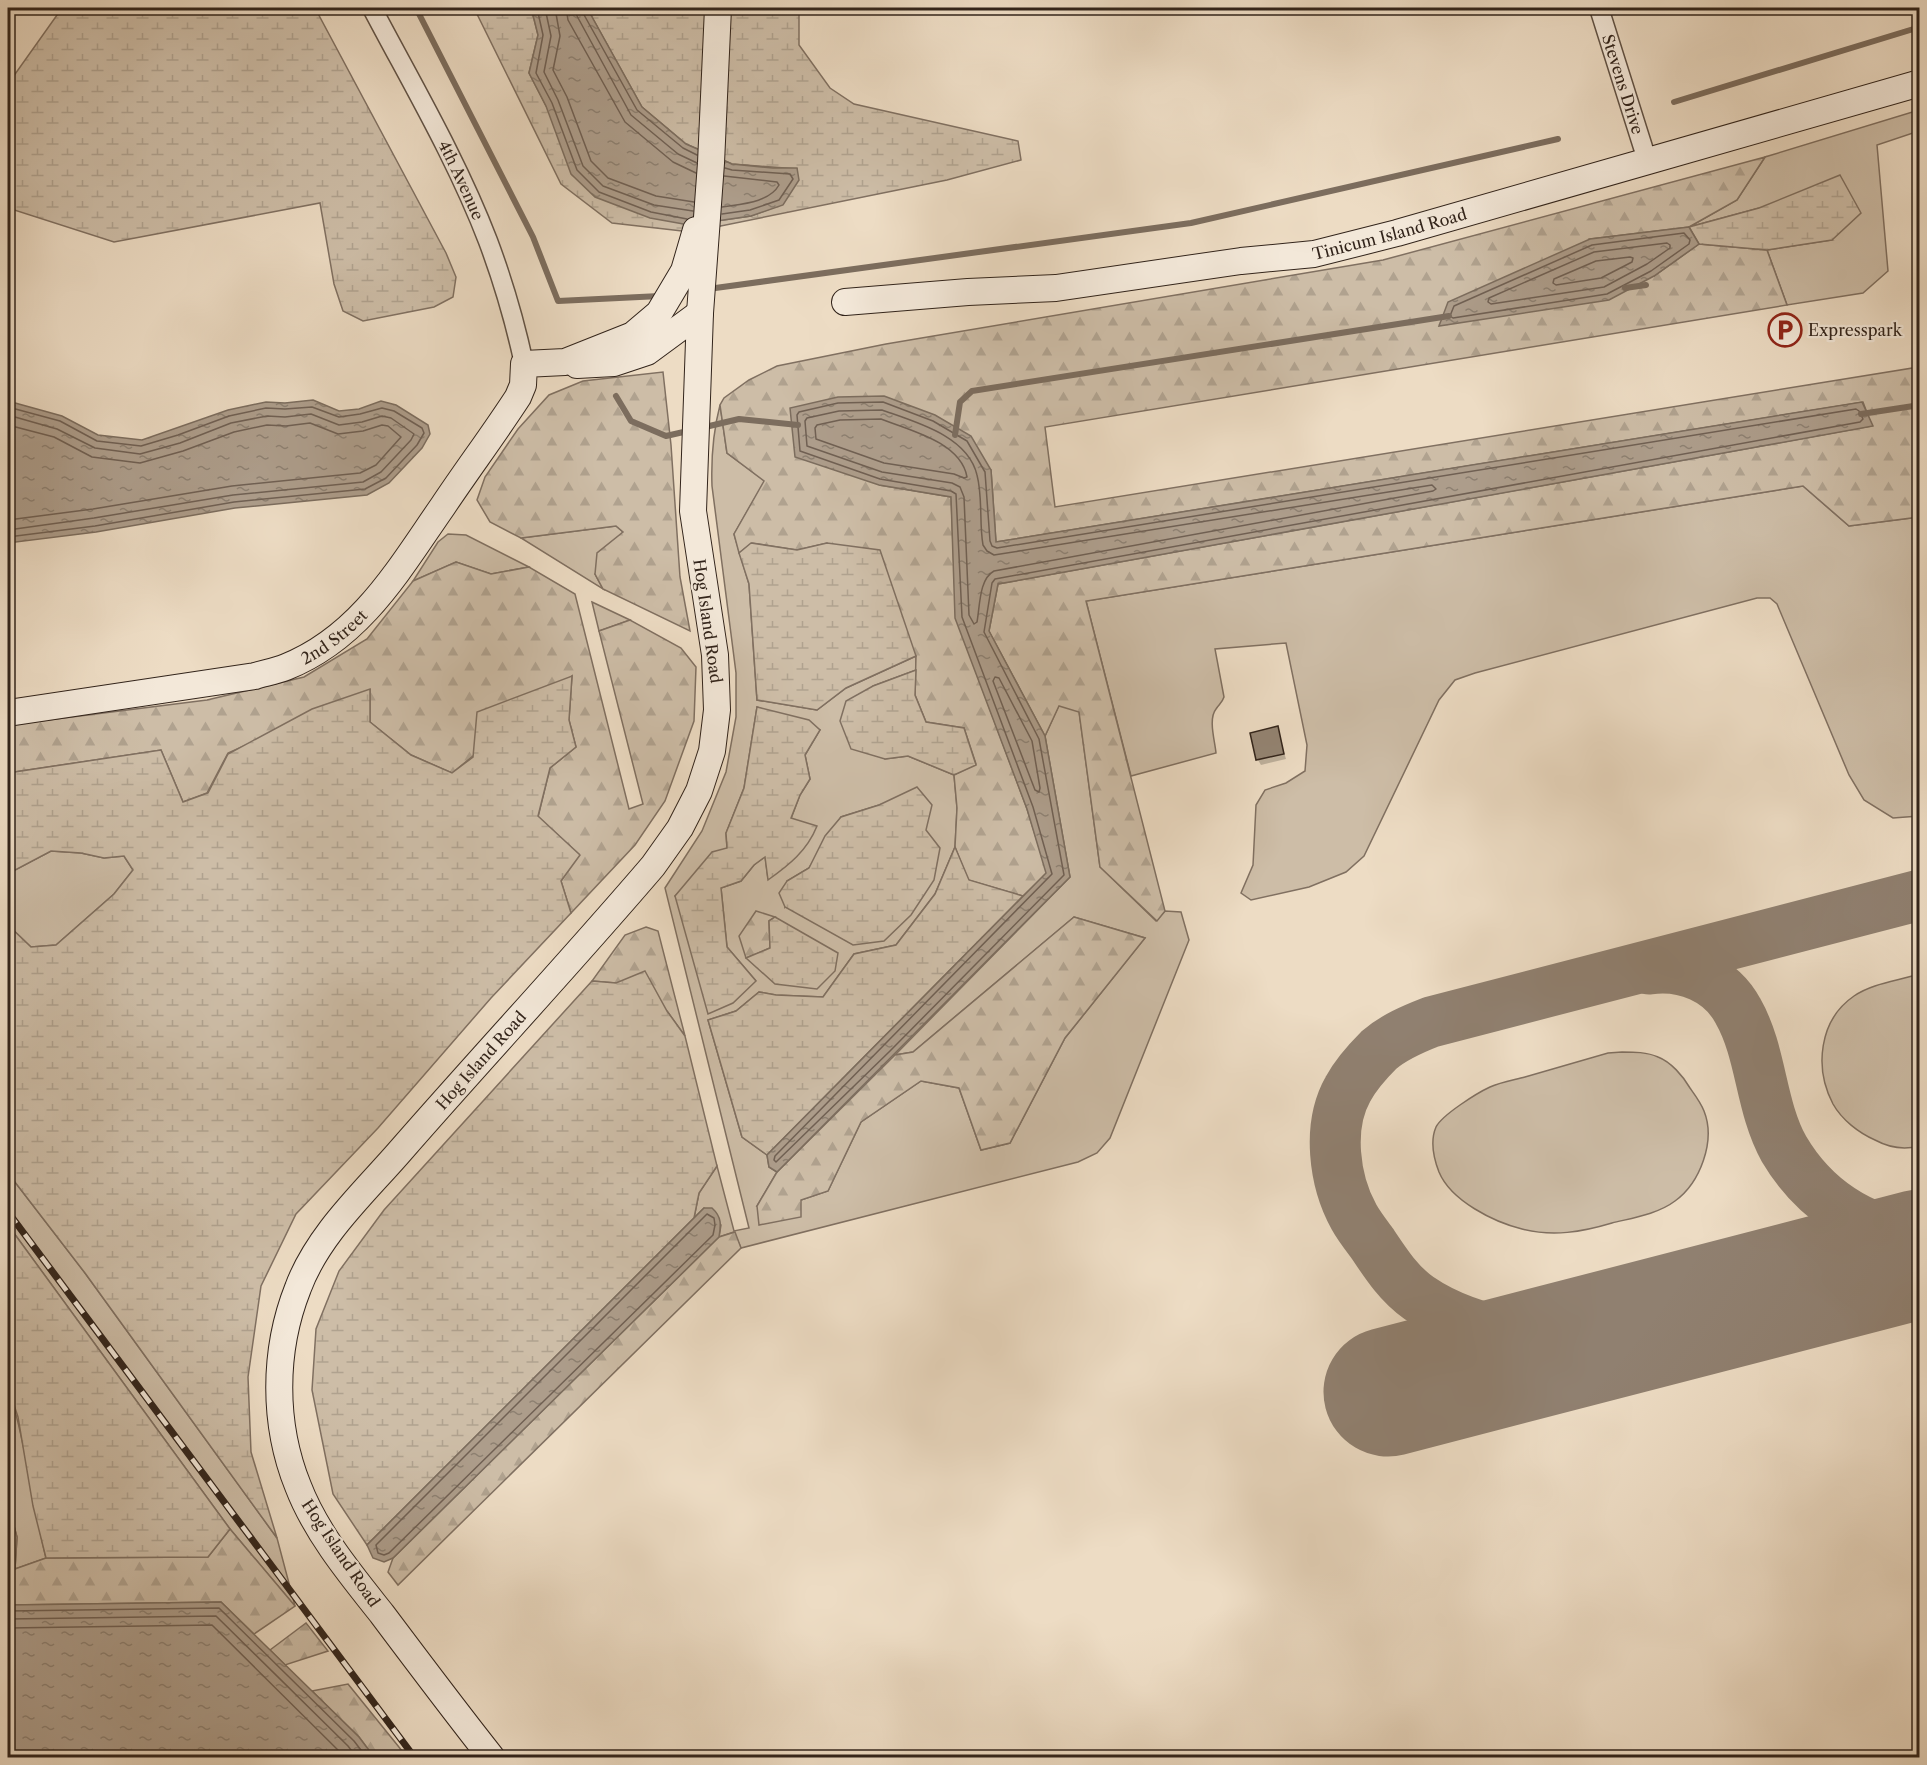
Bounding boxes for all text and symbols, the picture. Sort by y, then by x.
street label: Stevens Drive [1598,32,1648,137]
street label: 4th Avenue [434,137,488,223]
street label: Tinicum Island Road [1310,203,1469,264]
parking icon: Expresspark [1767,312,1803,348]
place label: Expresspark [1808,320,1903,340]
street label: Hog Island Road [689,557,727,685]
street label: 2nd Street [297,605,372,669]
street label: Hog Island Road [432,1007,530,1114]
street label: Hog Island Road [298,1495,385,1611]

